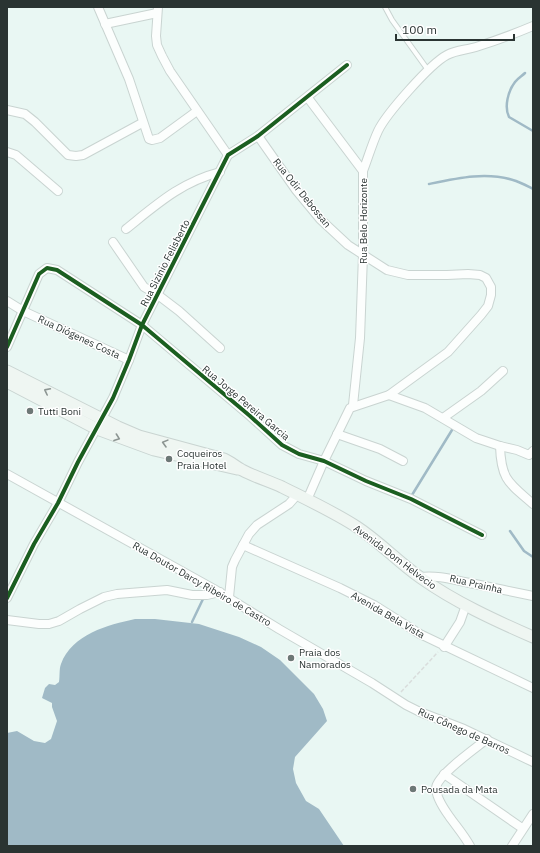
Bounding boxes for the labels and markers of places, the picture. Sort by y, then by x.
place label: Tutti Boni [38,405,81,418]
marker: Tutti Boni [25,406,35,416]
place label: Coqueiros Praia Hotel [177,447,227,472]
marker: Coqueiros Praia Hotel [164,454,174,464]
place label: Praia dos Namorados [299,646,351,671]
marker: Praia dos Namorados [286,653,296,663]
place label: Pousada da Mata [421,783,498,796]
marker: Pousada da Mata [408,784,418,794]

